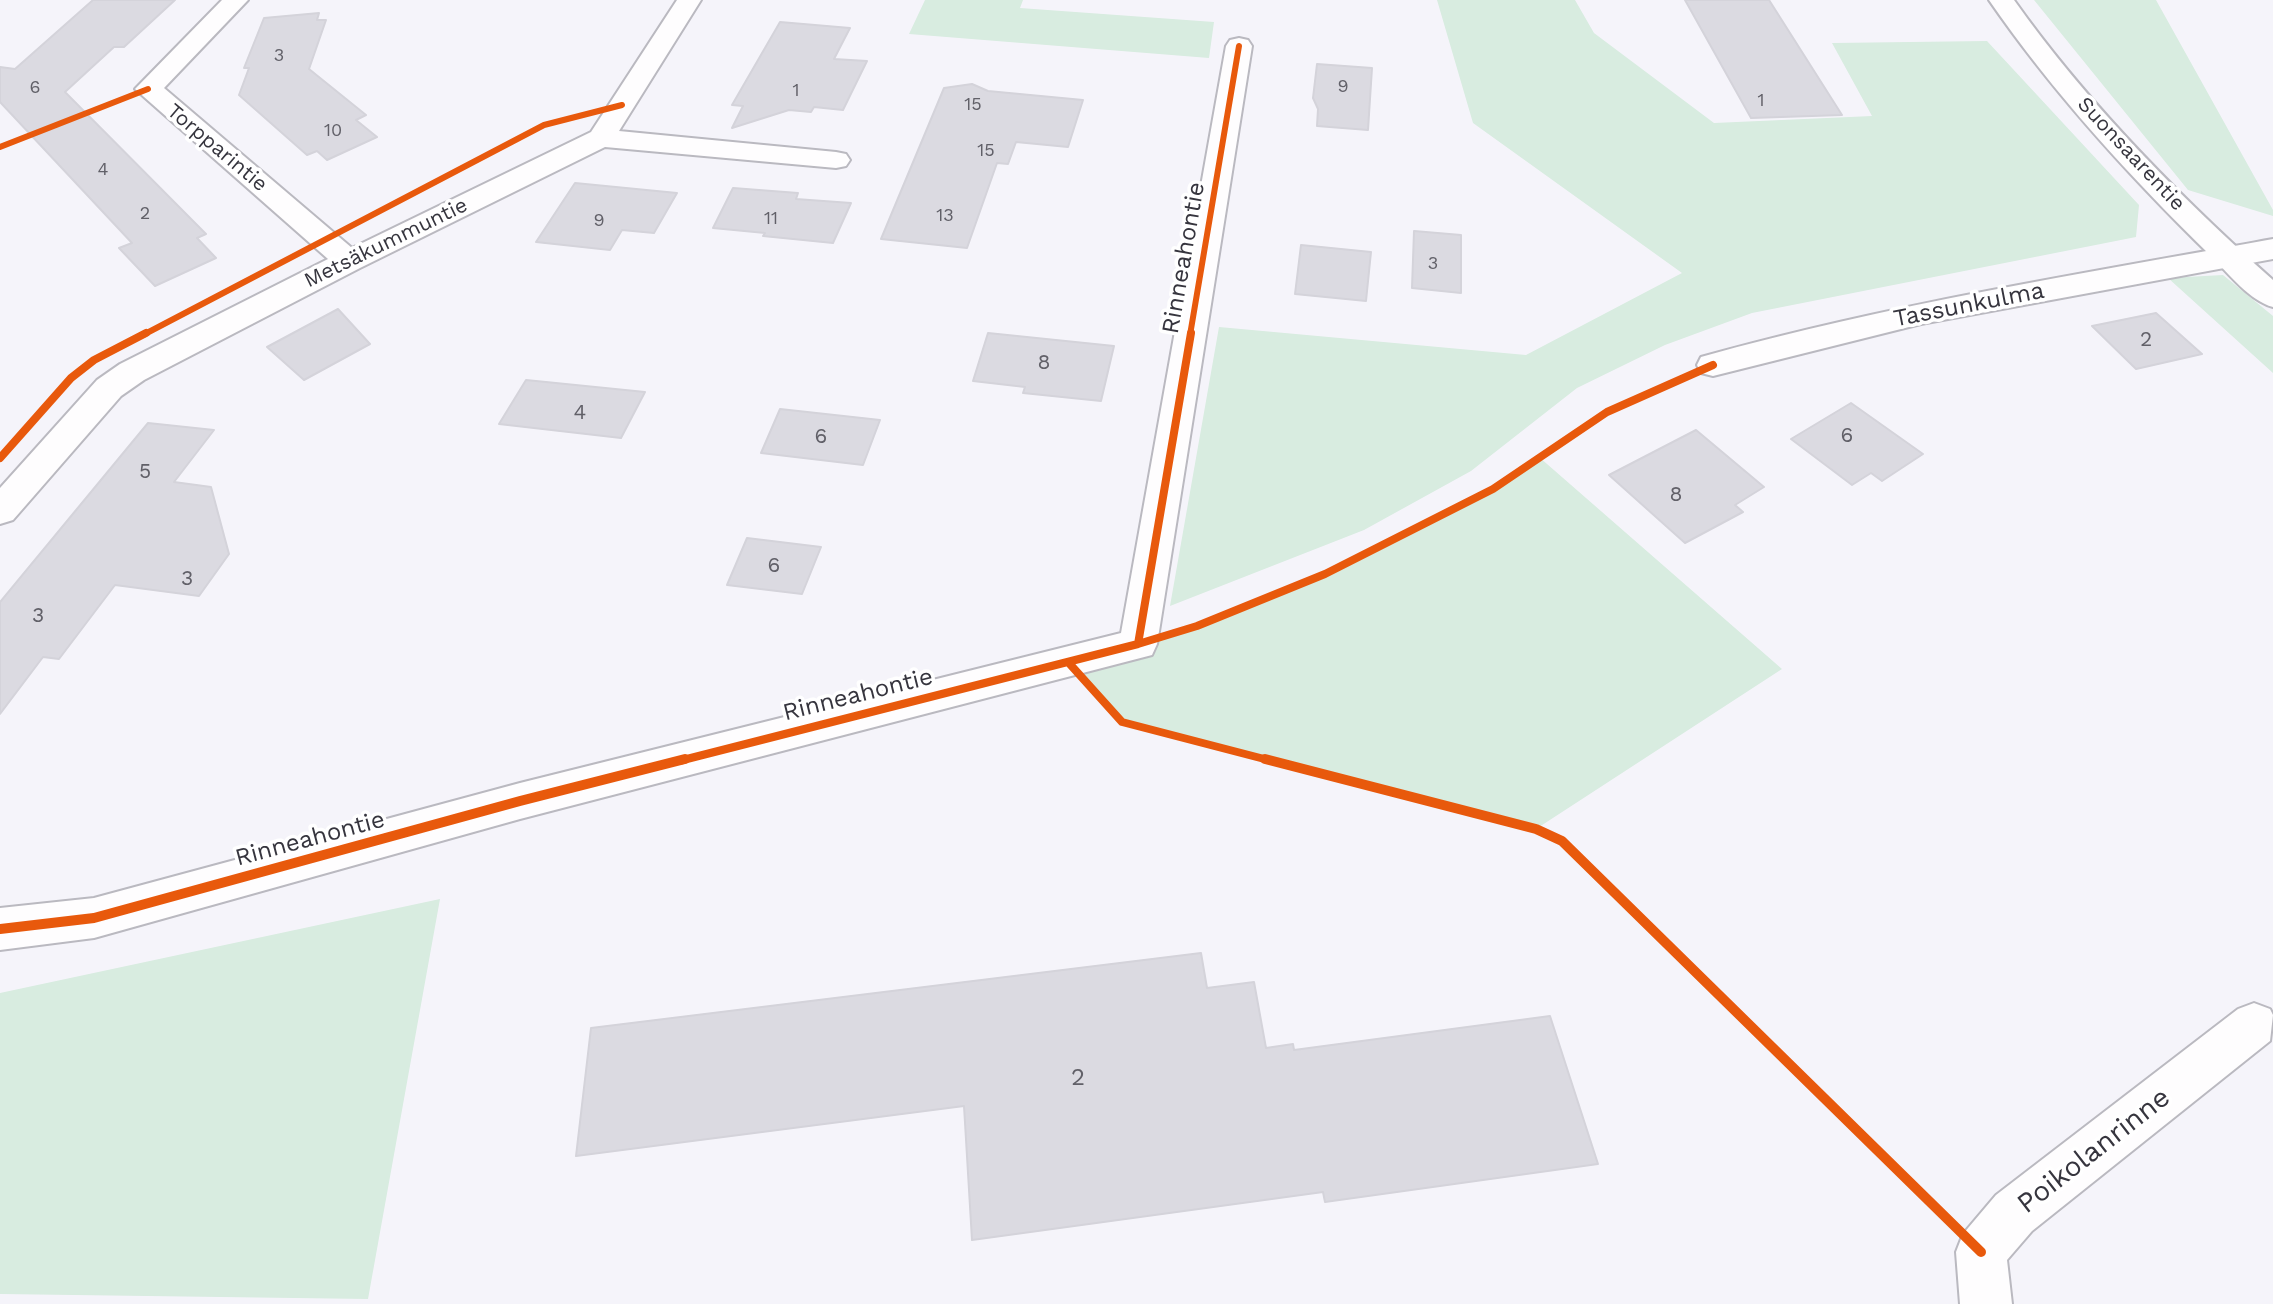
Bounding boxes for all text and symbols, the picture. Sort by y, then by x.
house number: 3 [274,45,284,67]
house number: 9 [1337,76,1349,98]
house number: 6 [30,77,40,99]
house number: 1 [792,80,800,102]
house number: 1 [1757,90,1765,112]
street label: Suonsaarentie [2072,92,2190,216]
house number: 15 [964,94,982,116]
street label: Torpparintie [162,99,272,197]
house number: 10 [324,120,342,142]
house number: 15 [977,140,995,162]
house number: 4 [98,159,108,181]
street label: Rinneahontie [1156,180,1212,336]
street label: Metsäkummuntie [300,193,472,293]
house number: 2 [140,203,150,225]
house number: 13 [936,205,954,227]
house number: 11 [764,208,778,230]
house number: 9 [593,210,605,232]
house number: 3 [1428,253,1438,275]
street label: Tassunkulma [1891,276,2047,334]
house number: 2 [2140,327,2152,353]
house number: 8 [1038,350,1050,376]
house number: 4 [574,400,586,426]
house number: 6 [1841,423,1853,449]
house number: 6 [815,424,827,450]
house number: 5 [139,459,151,485]
house number: 8 [1670,482,1682,508]
house number: 6 [768,553,780,579]
house number: 3 [181,566,193,592]
house number: 3 [32,603,44,629]
street label: Rinneahontie [780,662,936,728]
street label: Rinneahontie [232,805,388,873]
house number: 2 [1071,1064,1085,1092]
street label: Poikolanrinne [2011,1081,2177,1221]

